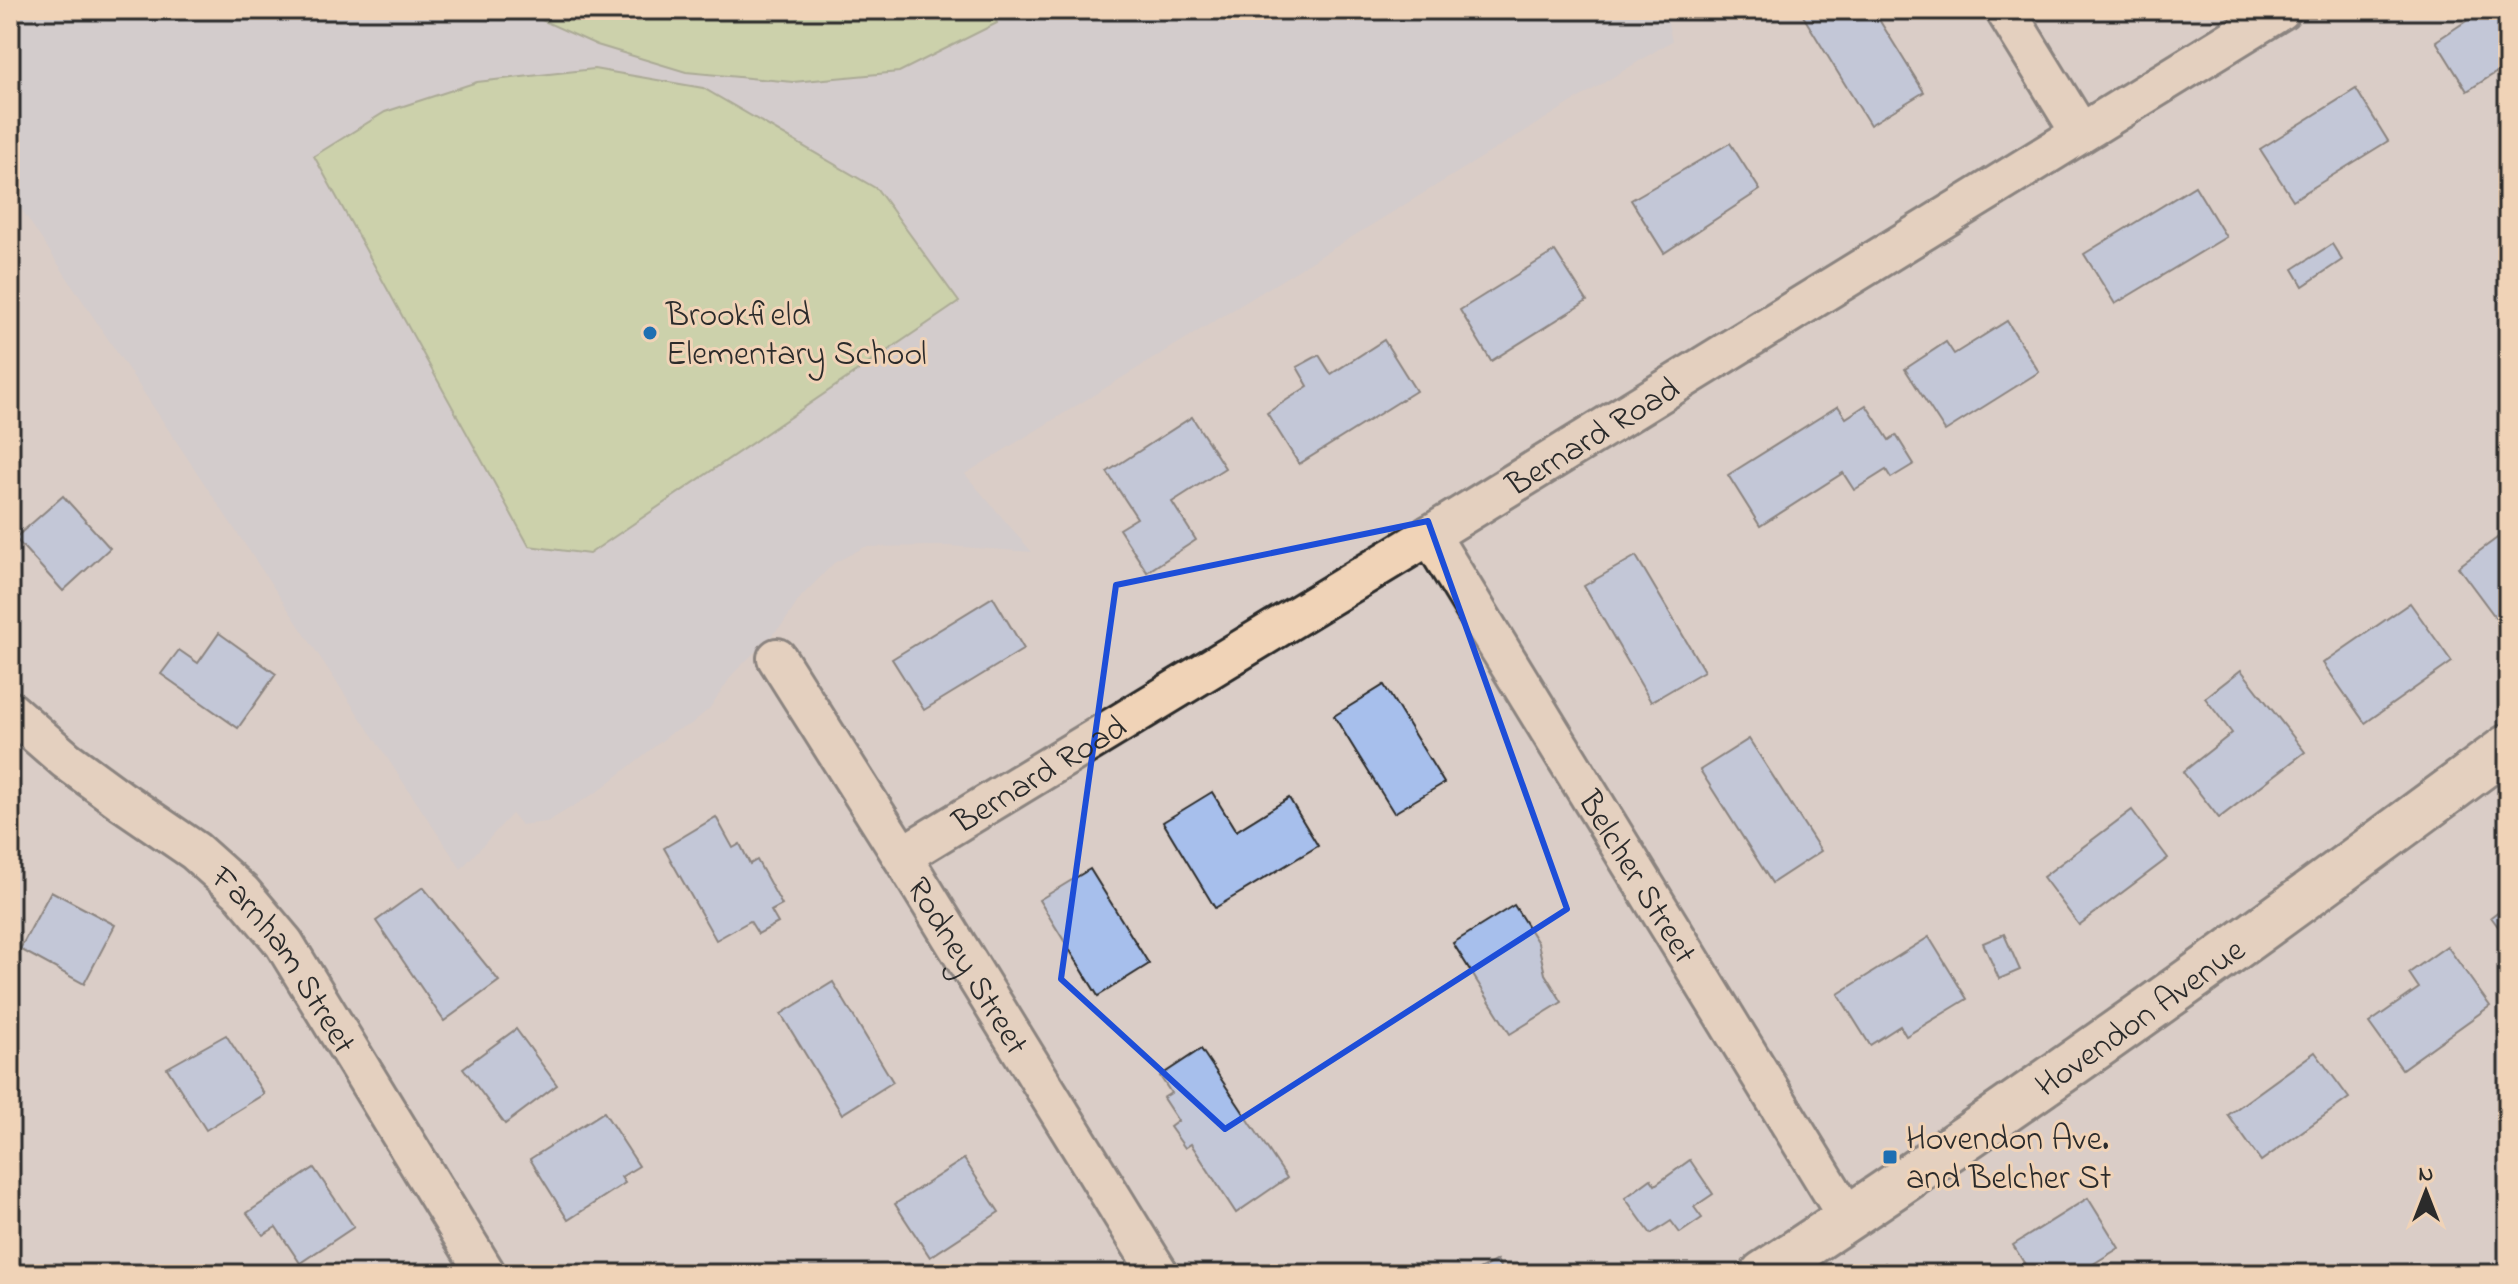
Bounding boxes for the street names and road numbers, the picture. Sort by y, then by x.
street label: Bernard Road [1497,366,1690,512]
street label: Bernard Road [943,704,1138,849]
street label: Belcher Street [1563,781,1708,975]
street label: Farnham Street [197,855,367,1065]
street label: Rodney Street [892,868,1039,1066]
street label: Hovendon Avenue [2026,927,2257,1111]

